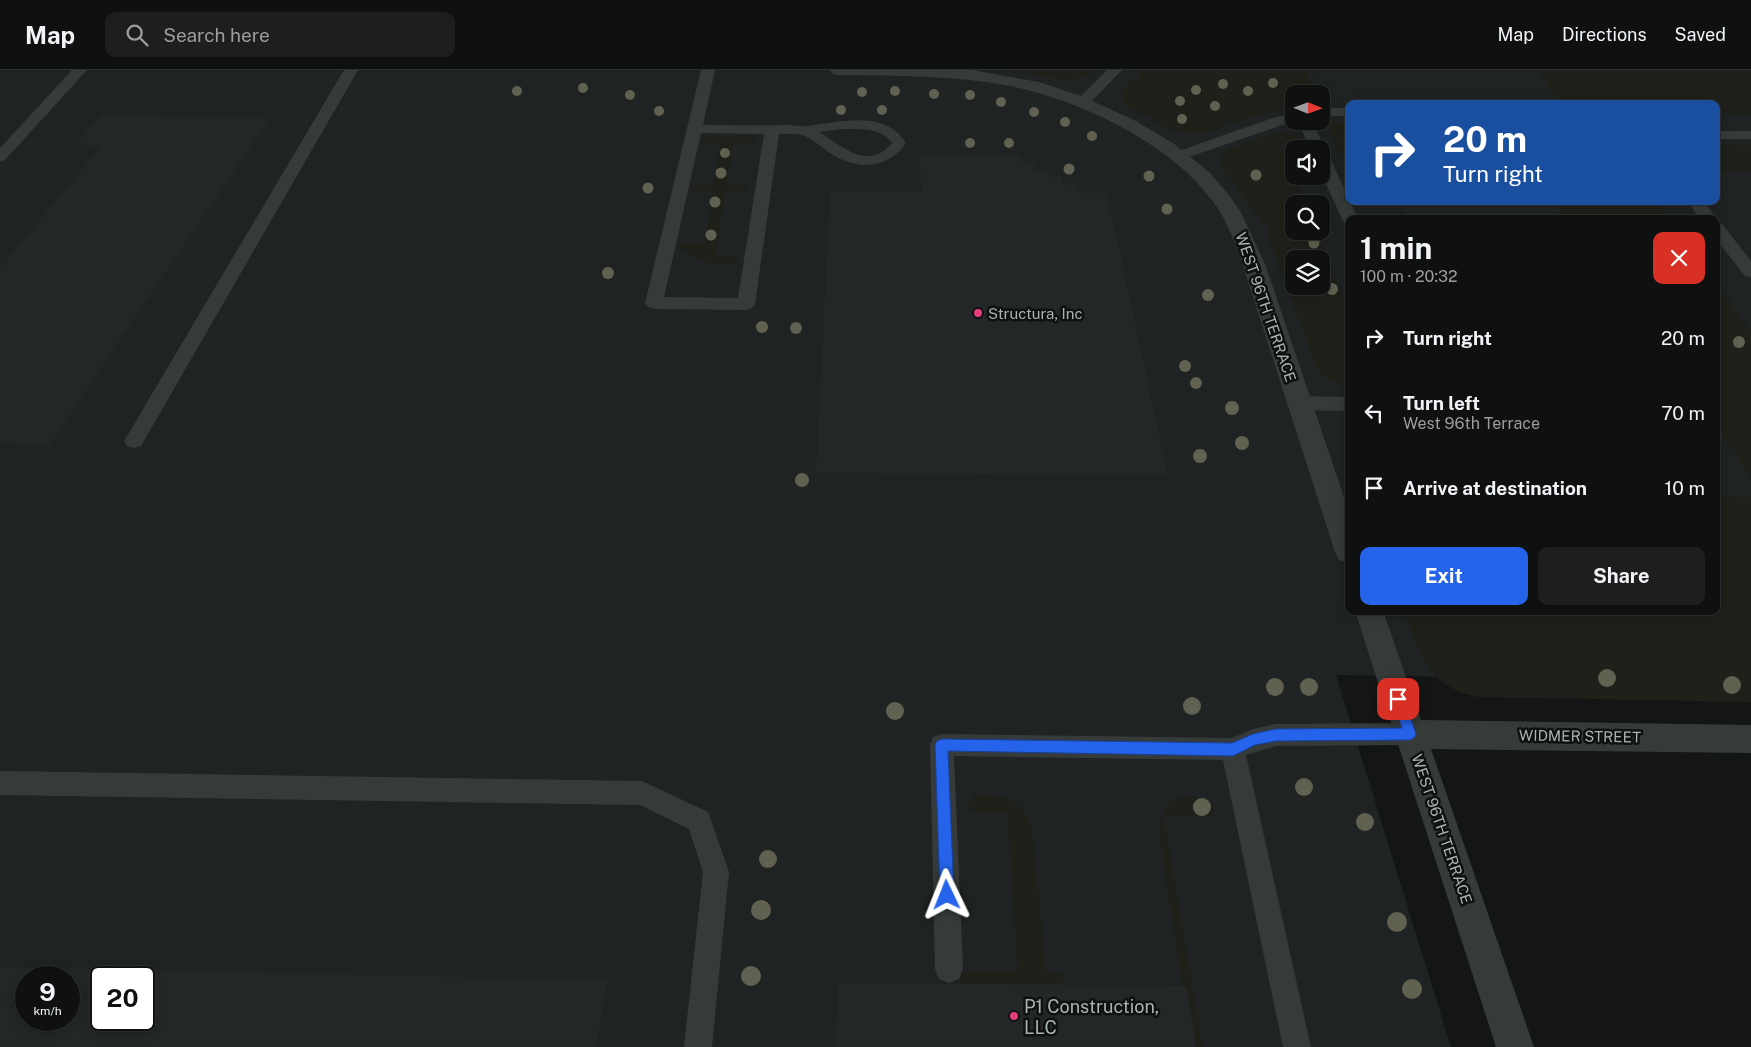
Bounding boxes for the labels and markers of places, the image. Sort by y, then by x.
place label: Structura, Inc [988,305,1083,322]
marker: Structura, Inc [972,307,984,319]
pin [1377,678,1419,720]
place label: P1 Construction, LLC [1024,996,1159,1038]
marker: P1 Construction, LLC [1008,1010,1020,1022]

